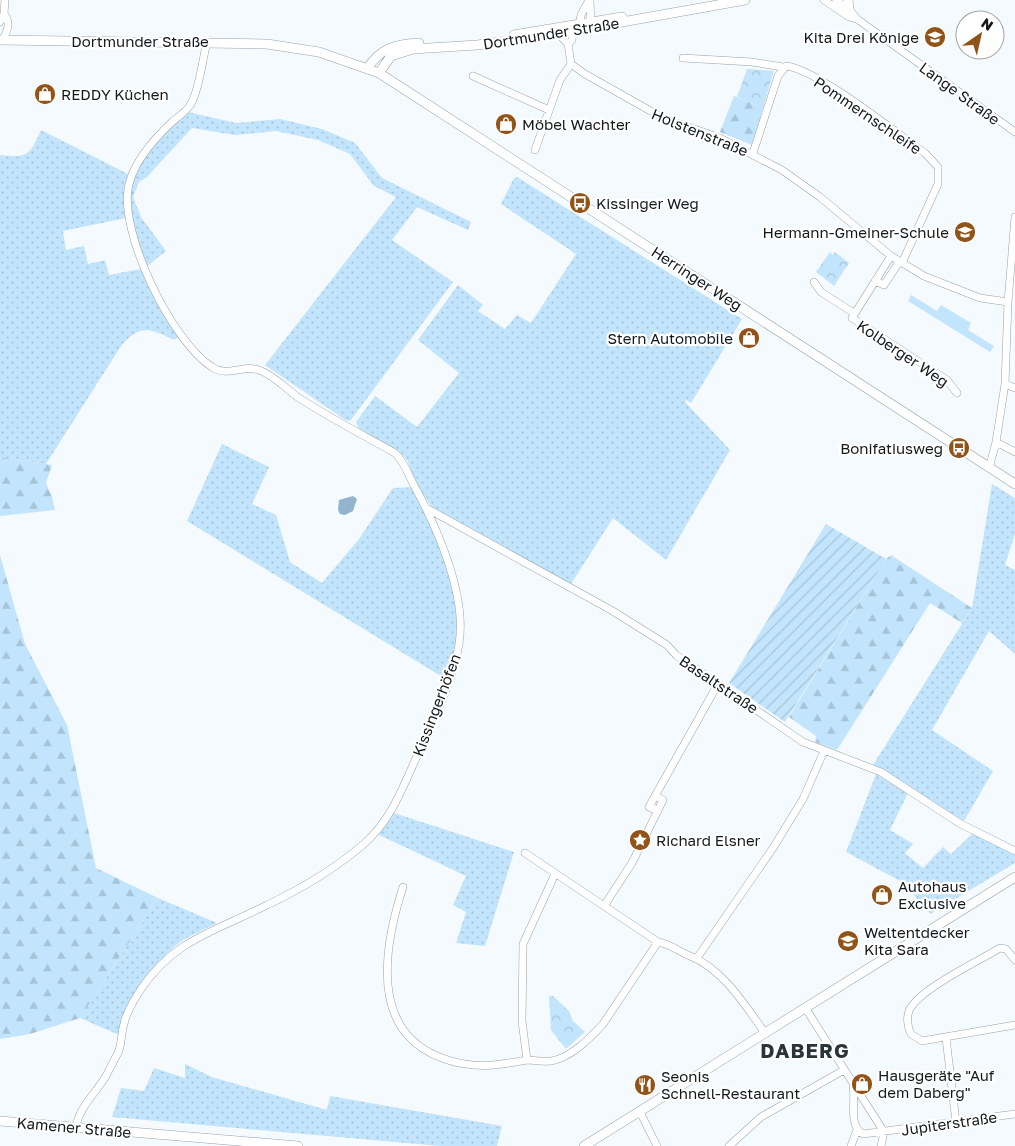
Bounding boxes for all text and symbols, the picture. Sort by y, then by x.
north arrow [955,10,1005,60]
street label: Dortmunder Straße [482,13,621,53]
text: N [978,14,997,34]
school or university icon: Kita Drei Könige [923,25,947,49]
place label: Kita Drei Könige [804,28,919,46]
street label: Dortmunder Straße [71,32,209,50]
street label: Lange Straße [916,58,1004,128]
street label: Pommernschleife [811,72,925,158]
shop icon: REDDY Küchen [33,82,57,106]
place label: REDDY Küchen [61,85,169,103]
street label: Holstenstraße [649,104,751,160]
shop icon: Möbel Wachter [494,112,518,136]
place label: Möbel Wachter [522,115,631,133]
bus stop icon: Kissinger Weg [568,191,592,215]
place label: Kissinger Weg [596,194,699,212]
school or university icon: Hermann-Gmeiner-Schule [953,220,977,244]
place label: Hermann-Gmeiner-Schule [763,223,949,241]
street label: Herringer Weg [648,242,746,314]
street label: Kolberger Weg [854,316,952,390]
shop icon: Stern Automobile [737,326,761,350]
place label: Stern Automobile [607,329,733,347]
bus stop icon: Bonifatiusweg [947,436,971,460]
place label: Bonifatiusweg [840,439,943,457]
street label: Kissingerhöfen [408,651,464,759]
street label: Basaltstraße [676,651,762,717]
place icon: Richard Elsner [628,828,652,852]
place label: Richard Elsner [656,831,761,849]
place label: Autohaus Exclusive [898,877,967,912]
shop icon: Autohaus Exclusive [870,883,894,907]
place label: Weltentdecker Kita Sara [864,923,970,958]
school or university icon: Weltentdecker Kita Sara [836,929,860,953]
district label: DABERG [760,1038,850,1062]
place label: Hausgeräte "Auf dem Daberg" [878,1066,995,1101]
place label: Seonis Schnell-Restaurant [661,1067,800,1102]
shop icon: Hausgeräte "Auf dem Daberg" [850,1072,874,1096]
restaurant icon: Seonis Schnell-Restaurant [633,1073,657,1097]
street label: Jupiterstraße [900,1107,998,1139]
street label: Kamener Straße [16,1113,132,1141]

